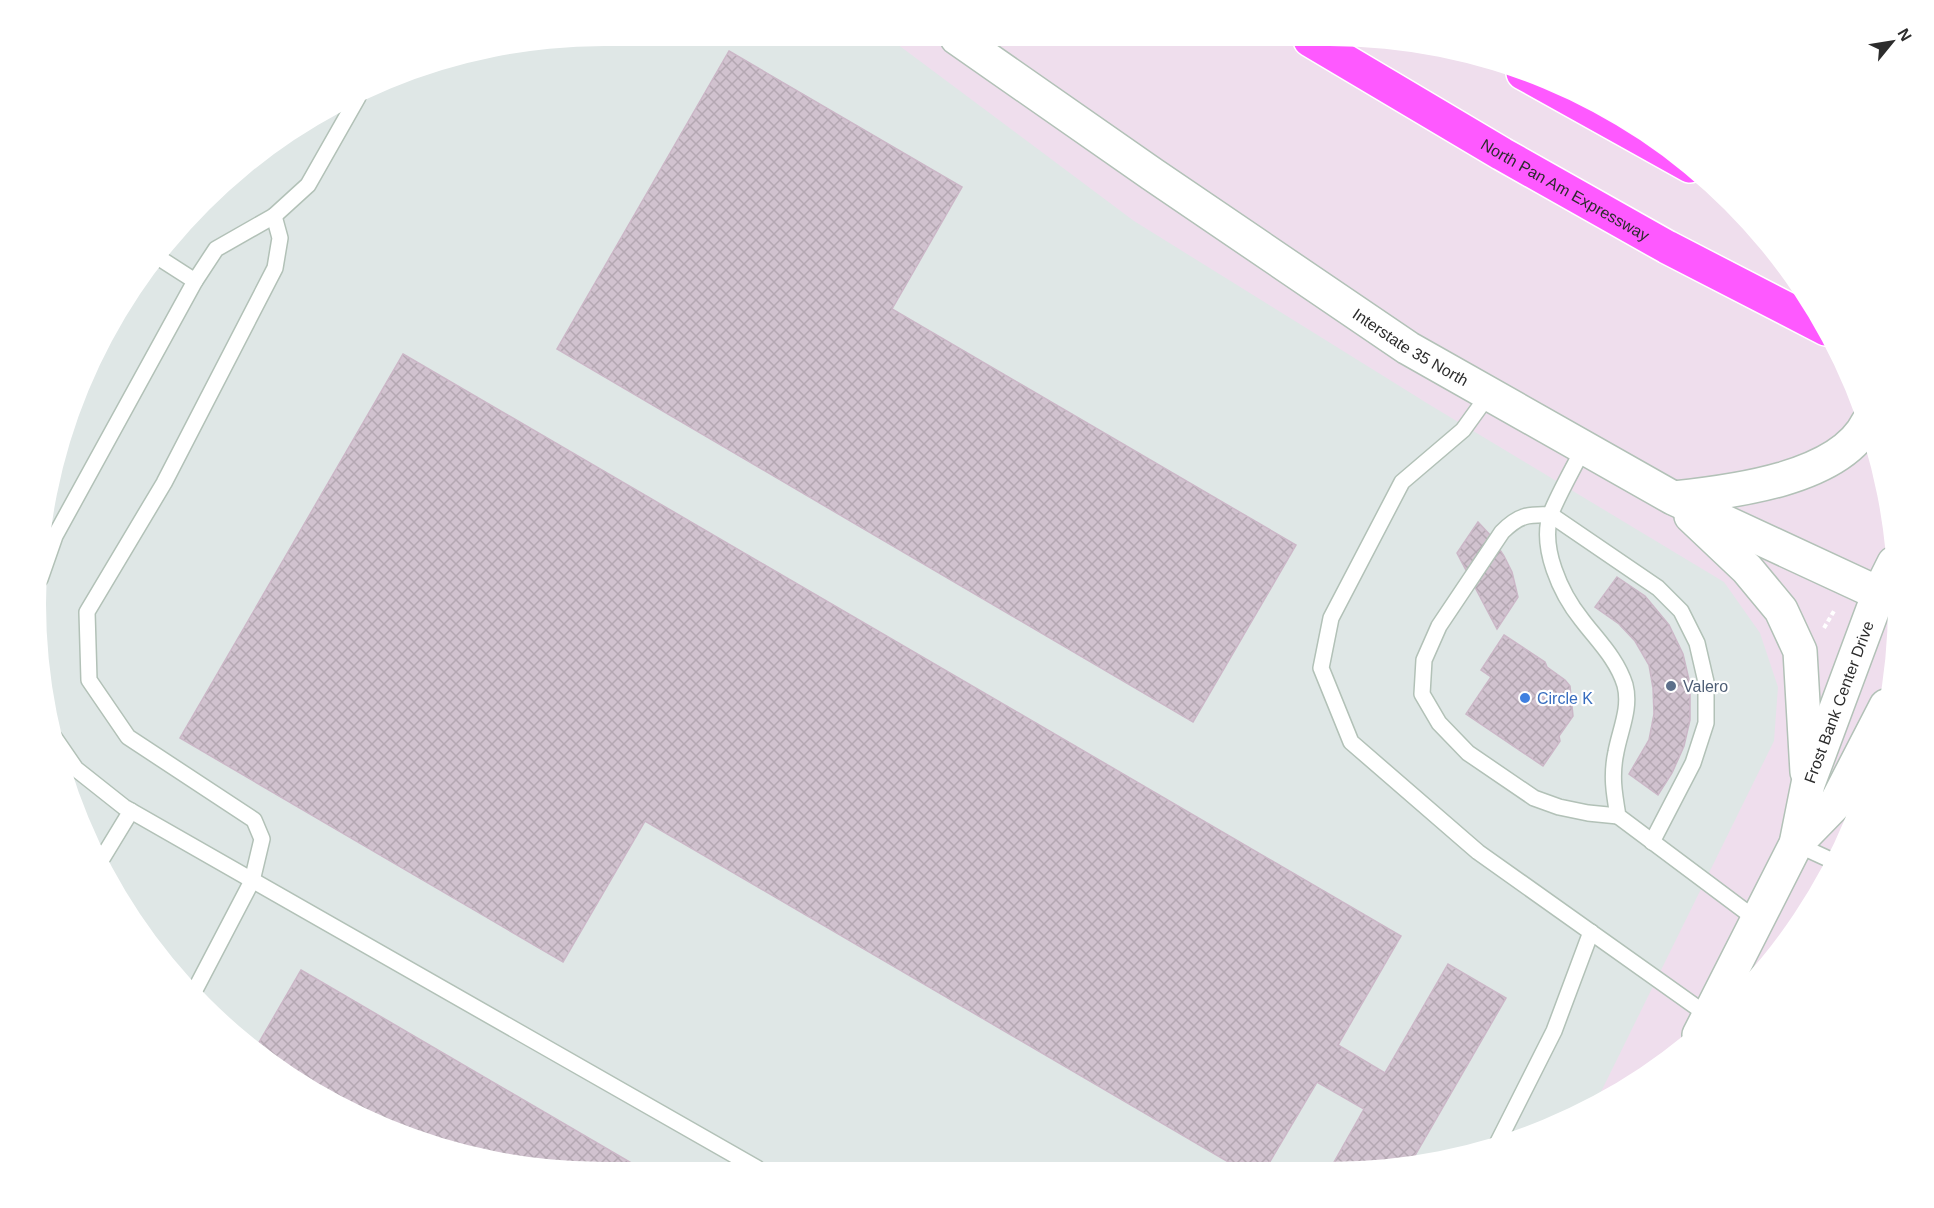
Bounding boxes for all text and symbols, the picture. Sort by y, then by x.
north arrow [1862,12,1922,72]
text: N [1894,25,1915,44]
street label: North Pan Am Expressway [1478,135,1652,244]
street label: Interstate 35 North [1350,305,1471,389]
street label: Frost Bank Center Drive [1801,618,1876,785]
place label: Valero [1683,678,1728,695]
marker: Valero [1664,679,1678,693]
place label: Circle K [1537,690,1593,707]
marker: Circle K [1518,691,1532,705]

